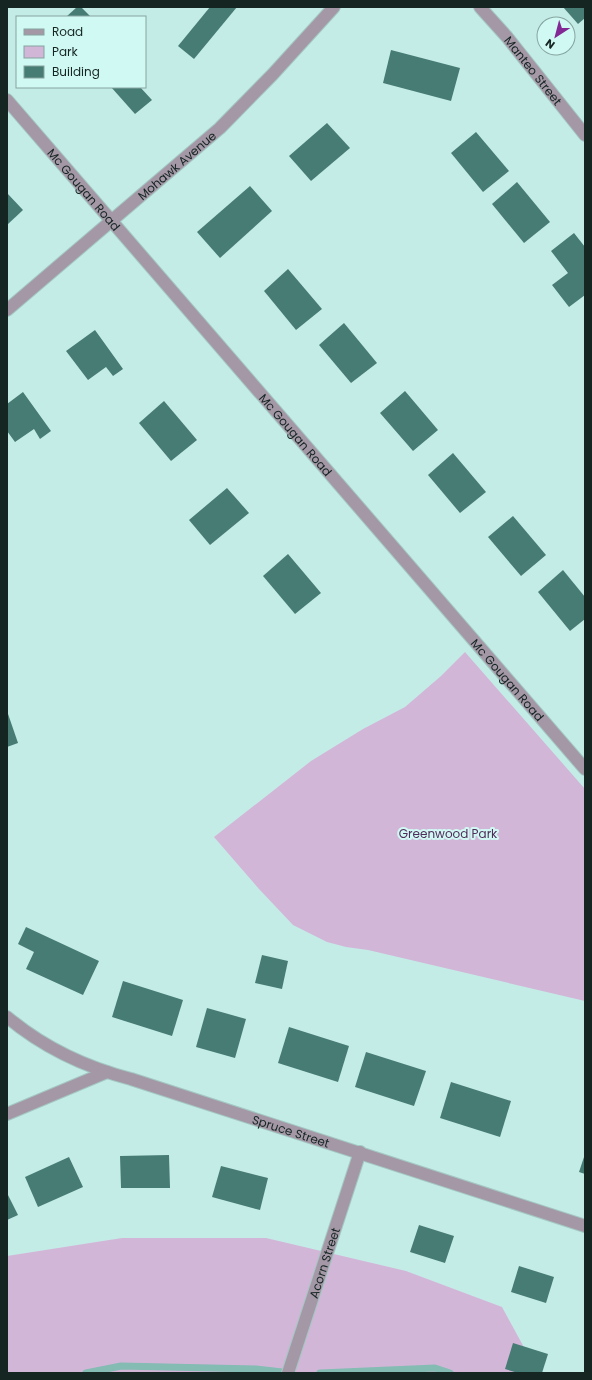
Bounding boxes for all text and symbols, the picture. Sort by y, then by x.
legend [16,16,146,88]
north arrow [536,16,576,56]
text: Road [52,23,83,40]
street label: Manteo Street [501,32,566,109]
text: N [542,35,558,53]
text: Park [52,43,79,60]
text: Building [52,63,100,80]
street label: Mohawk Avenue [134,127,219,203]
street label: Mc Gougan Road [44,144,125,234]
street label: Mc Gougan Road [256,390,336,479]
street label: Mc Gougan Road [467,635,548,725]
park label: Greenwood Park [399,825,498,842]
street label: Spruce Street [250,1110,332,1151]
street label: Acorn Street [304,1225,343,1300]

